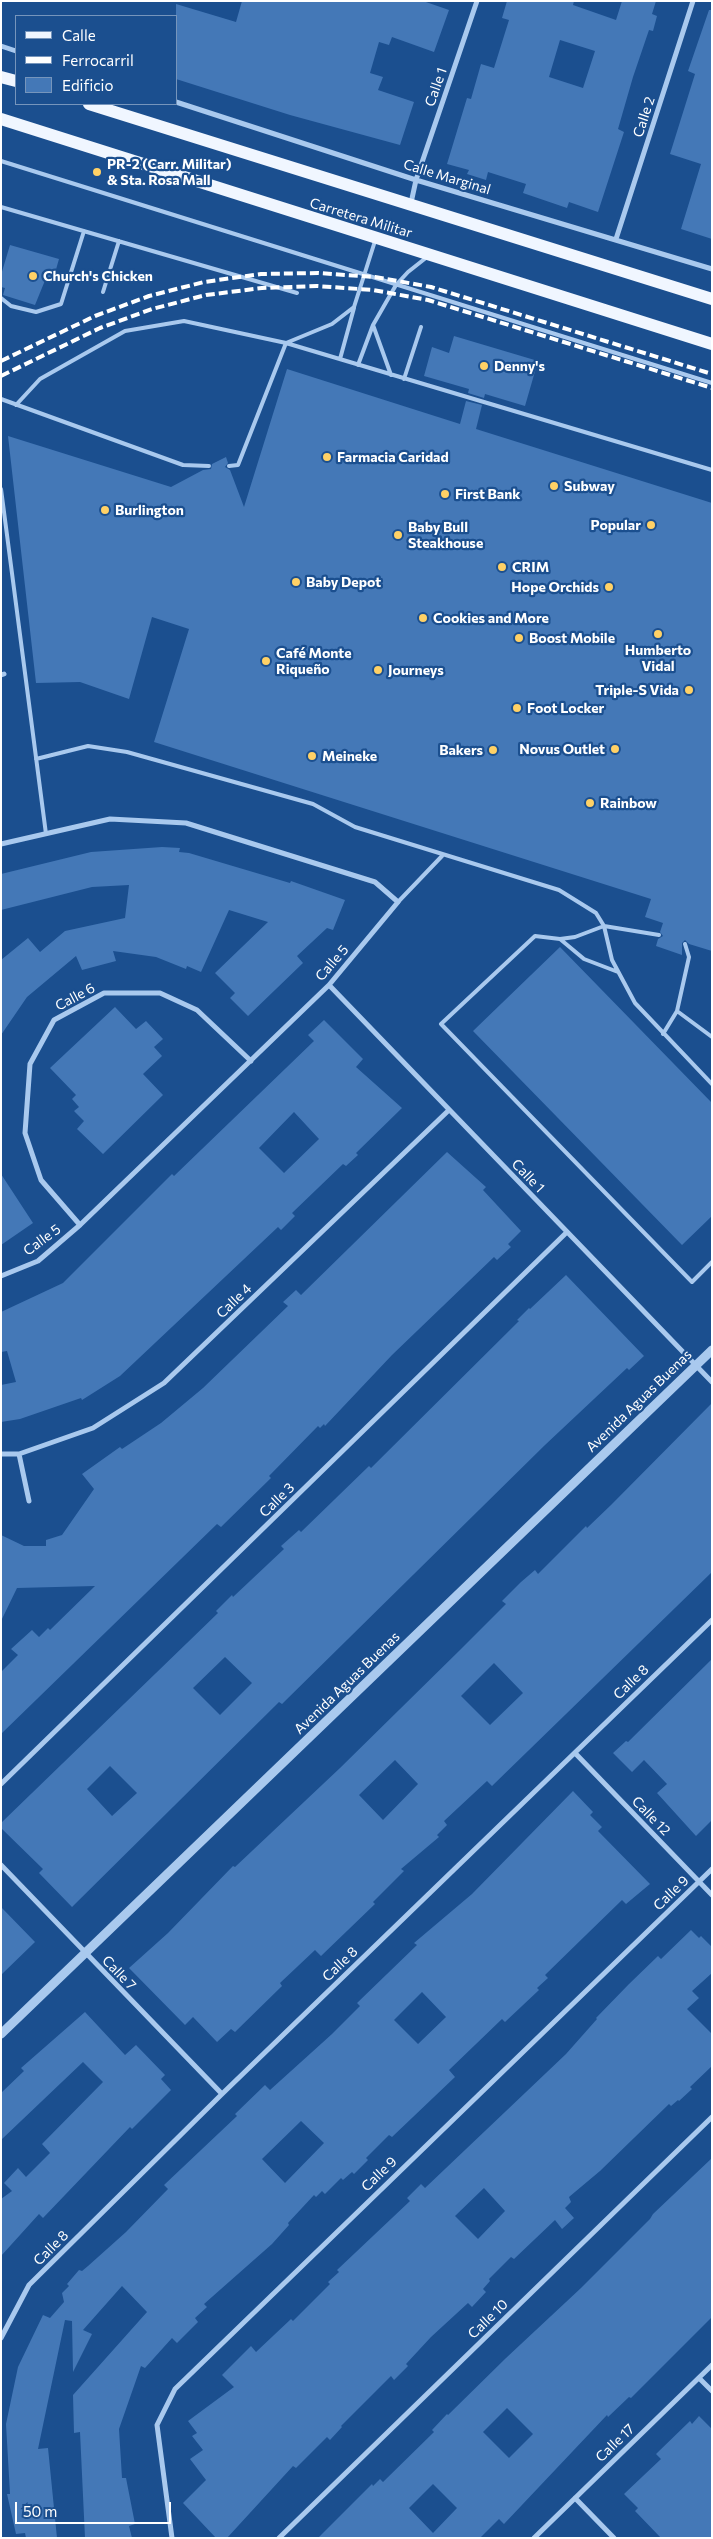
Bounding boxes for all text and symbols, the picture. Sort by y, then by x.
legend [15,15,178,105]
text: Calle [62,26,96,44]
text: Ferrocarril [62,51,134,69]
street label: Calle 1 [422,65,450,109]
text: Edificio [62,76,113,94]
street label: Calle 2 [630,95,658,139]
place label: PR-2 (Carr. Militar) & Sta. Rosa Mall [107,156,231,188]
street label: Calle Marginal [401,156,493,198]
marker: PR-2 (Carr. Militar) & Sta. Rosa Mall [91,166,103,178]
street label: Carretera Militar [308,194,414,242]
place label: Church's Chicken [43,268,153,284]
marker: Church's Chicken [27,270,39,282]
place label: Denny's [494,358,545,374]
marker: Denny's [478,360,490,372]
place label: Farmacia Caridad [337,449,449,465]
marker: Farmacia Caridad [321,451,333,463]
place label: Subway [564,478,615,494]
marker: Subway [548,480,560,492]
place label: First Bank [455,486,520,502]
marker: First Bank [439,488,451,500]
place label: Burlington [115,502,184,518]
marker: Burlington [99,504,111,516]
place label: Popular [590,517,641,533]
place label: Baby Bull Steakhouse [408,519,483,552]
marker: Popular [645,519,657,531]
marker: Baby Bull Steakhouse [392,529,404,541]
place label: CRIM [512,559,549,575]
marker: CRIM [496,561,508,573]
place label: Baby Depot [306,574,381,590]
marker: Baby Depot [290,576,302,588]
place label: Hope Orchids [511,579,599,595]
marker: Hope Orchids [603,581,615,593]
place label: Cookies and More [433,610,549,626]
marker: Cookies and More [417,612,429,624]
marker: Humberto Vidal [652,628,664,640]
place label: Boost Mobile [529,630,615,646]
marker: Boost Mobile [513,632,525,644]
place label: Humberto Vidal [625,642,691,674]
place label: Café Monte Riqueño [276,645,352,678]
marker: Café Monte Riqueño [260,655,272,667]
place label: Journeys [388,662,444,678]
marker: Journeys [372,664,384,676]
place label: Triple-S Vida [595,682,679,698]
marker: Triple-S Vida [683,684,695,696]
place label: Foot Locker [527,700,604,716]
marker: Foot Locker [511,702,523,714]
place label: Novus Outlet [519,741,605,757]
place label: Bakers [439,742,483,758]
marker: Novus Outlet [609,743,621,755]
marker: Bakers [487,744,499,756]
place label: Meineke [322,748,377,764]
marker: Meineke [306,750,318,762]
place label: Rainbow [600,795,657,811]
marker: Rainbow [584,797,596,809]
street label: Calle 5 [312,942,352,984]
street label: Calle 6 [52,980,98,1014]
street label: Calle 1 [508,1156,548,1196]
street label: Calle 5 [20,1221,64,1259]
street label: Calle 4 [213,1280,255,1322]
street label: Avenida Aguas Buenas [583,1346,695,1456]
street label: Calle 3 [256,1479,298,1521]
street label: Avenida Aguas Buenas [291,1628,403,1738]
street label: Calle 8 [610,1661,652,1703]
street label: Calle 12 [628,1793,674,1839]
street label: Calle 9 [650,1872,692,1914]
street label: Calle 8 [319,1943,361,1985]
street label: Calle 7 [99,1952,139,1994]
street label: Calle 9 [358,2153,400,2195]
street label: Calle 8 [30,2227,72,2269]
street label: Calle 10 [464,2296,512,2342]
street label: Calle 17 [592,2420,638,2466]
scale bar [18,2492,174,2524]
text: 50 m [23,2502,57,2520]

